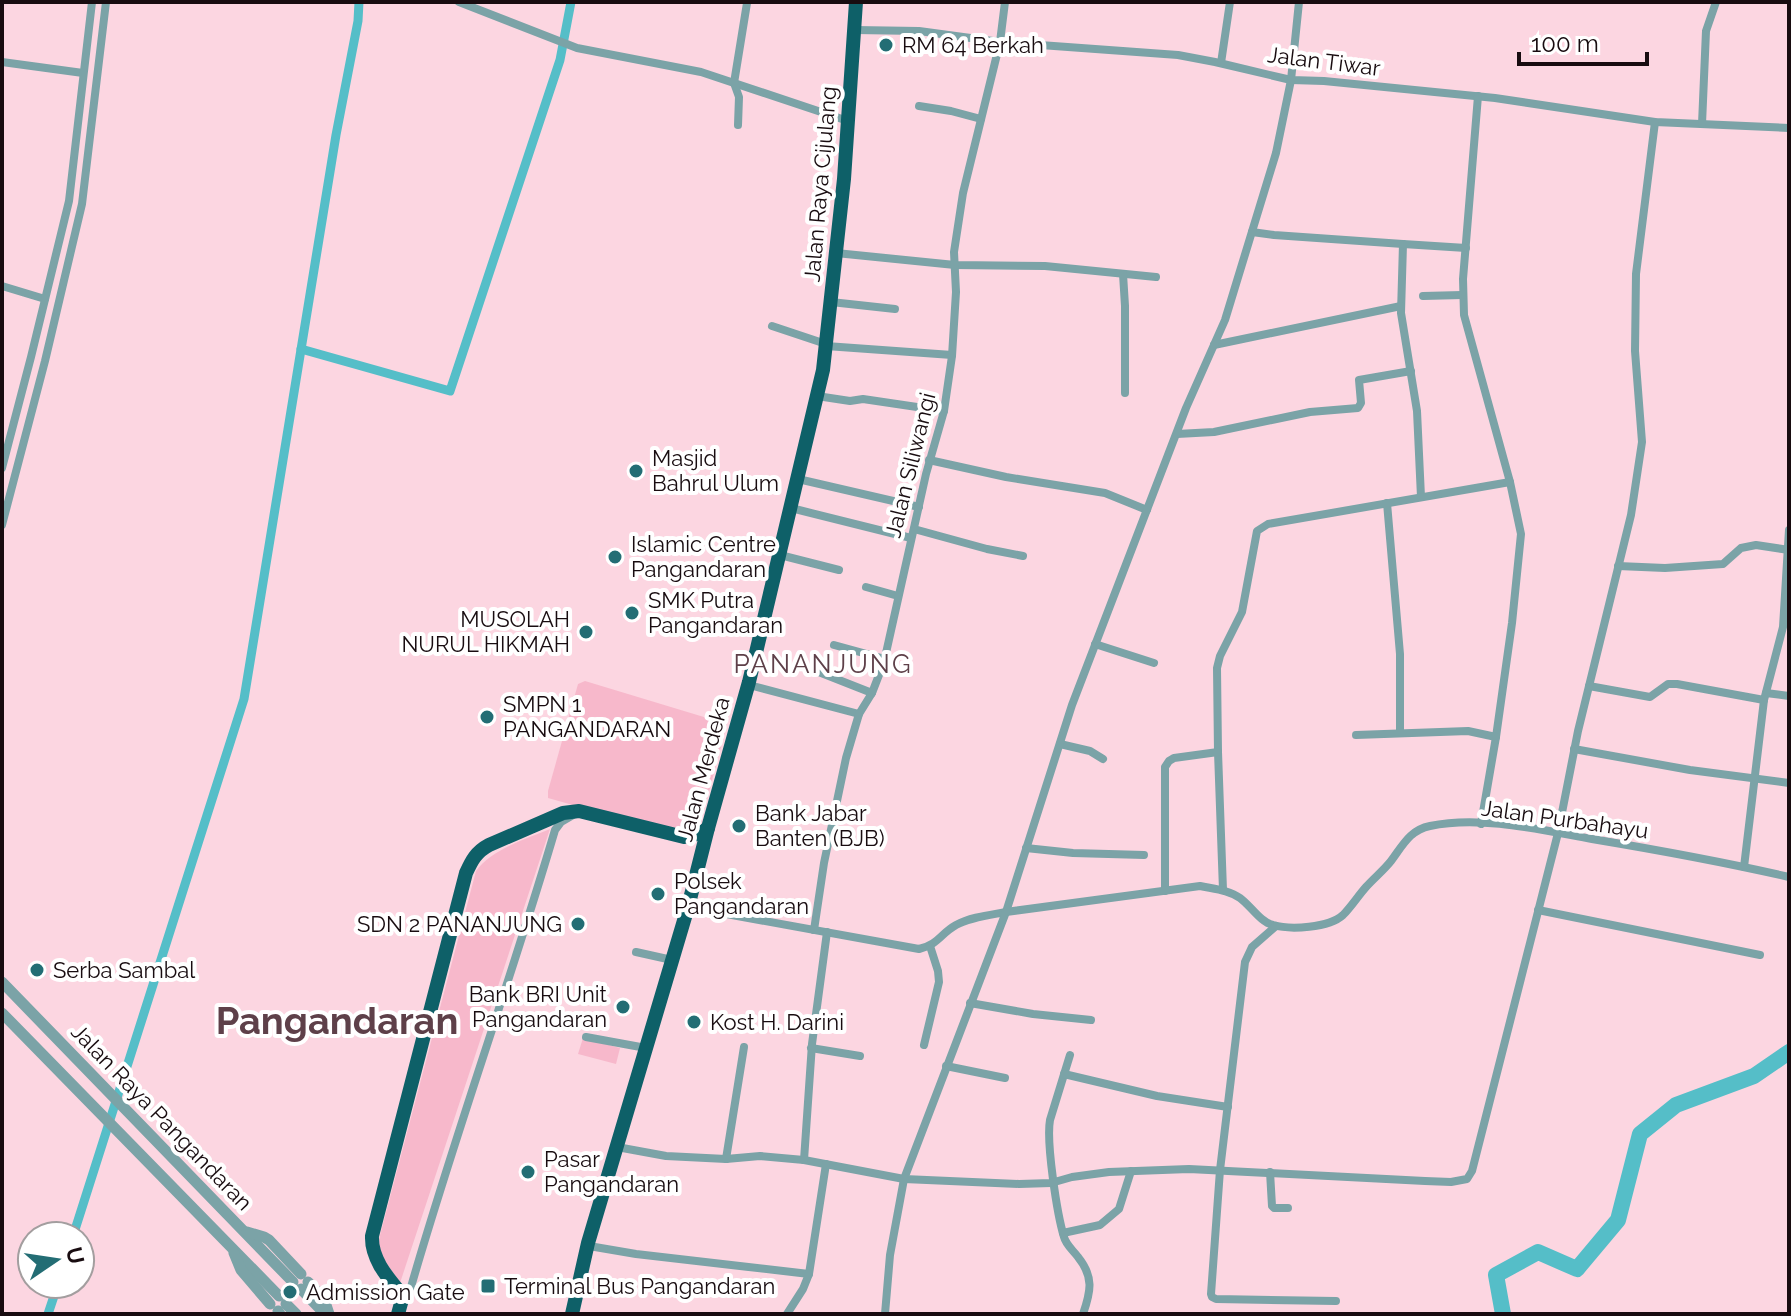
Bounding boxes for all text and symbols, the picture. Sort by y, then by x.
scale bar [1519,16,1647,66]
text: 100 m [1531,29,1599,58]
place label: RM 64 Berkah [902,32,1044,58]
marker: RM 64 Berkah [877,36,895,54]
street label: Jalan Tiwar [1266,41,1382,81]
street label: Jalan Raya Cijulang [799,85,841,283]
street label: Jalan Siliwangi [879,390,941,540]
place label: Masjid Bahrul Ulum [652,445,779,496]
marker: Masjid Bahrul Ulum [627,462,645,480]
place label: Islamic Centre Pangandaran [631,531,776,582]
marker: Islamic Centre Pangandaran [606,548,624,566]
place label: SMK Putra Pangandaran [648,587,783,638]
marker: SMK Putra Pangandaran [623,604,641,622]
place label: MUSOLAH NURUL HIKMAH [401,606,570,657]
marker: MUSOLAH NURUL HIKMAH [577,623,595,641]
district label: PANANJUNG [733,649,913,679]
place label: SMPN 1 PANGANDARAN [503,691,671,742]
street label: Jalan Merdeka [671,694,735,844]
marker: SMPN 1 PANGANDARAN [478,708,496,726]
street label: Jalan Purbahayu [1480,794,1650,844]
place label: Bank Jabar Banten (BJB) [755,800,885,851]
marker: Bank Jabar Banten (BJB) [730,817,748,835]
place label: Polsek Pangandaran [674,868,809,919]
marker: Polsek Pangandaran [649,885,667,903]
place label: SDN 2 PANANJUNG [357,911,562,937]
marker: SDN 2 PANANJUNG [569,915,587,933]
place label: Serba Sambal [53,957,195,983]
marker: Serba Sambal [28,961,46,979]
place label: Bank BRI Unit Pangandaran [469,981,608,1032]
district label: Pangandaran [216,998,458,1043]
marker: Bank BRI Unit Pangandaran [614,998,632,1016]
place label: Kost H. Darini [710,1009,844,1035]
marker: Kost H. Darini [685,1013,703,1031]
street label: Jalan Raya Pangandaran [66,1018,258,1216]
place label: Pasar Pangandaran [544,1146,679,1197]
marker: Pasar Pangandaran [519,1163,537,1181]
north arrow [16,1220,96,1300]
text: U [61,1245,90,1266]
place label: Terminal Bus Pangandaran [504,1273,775,1299]
marker: Terminal Bus Pangandaran [479,1277,497,1295]
place label: Admission Gate [306,1279,465,1305]
marker: Admission Gate [281,1283,299,1301]

